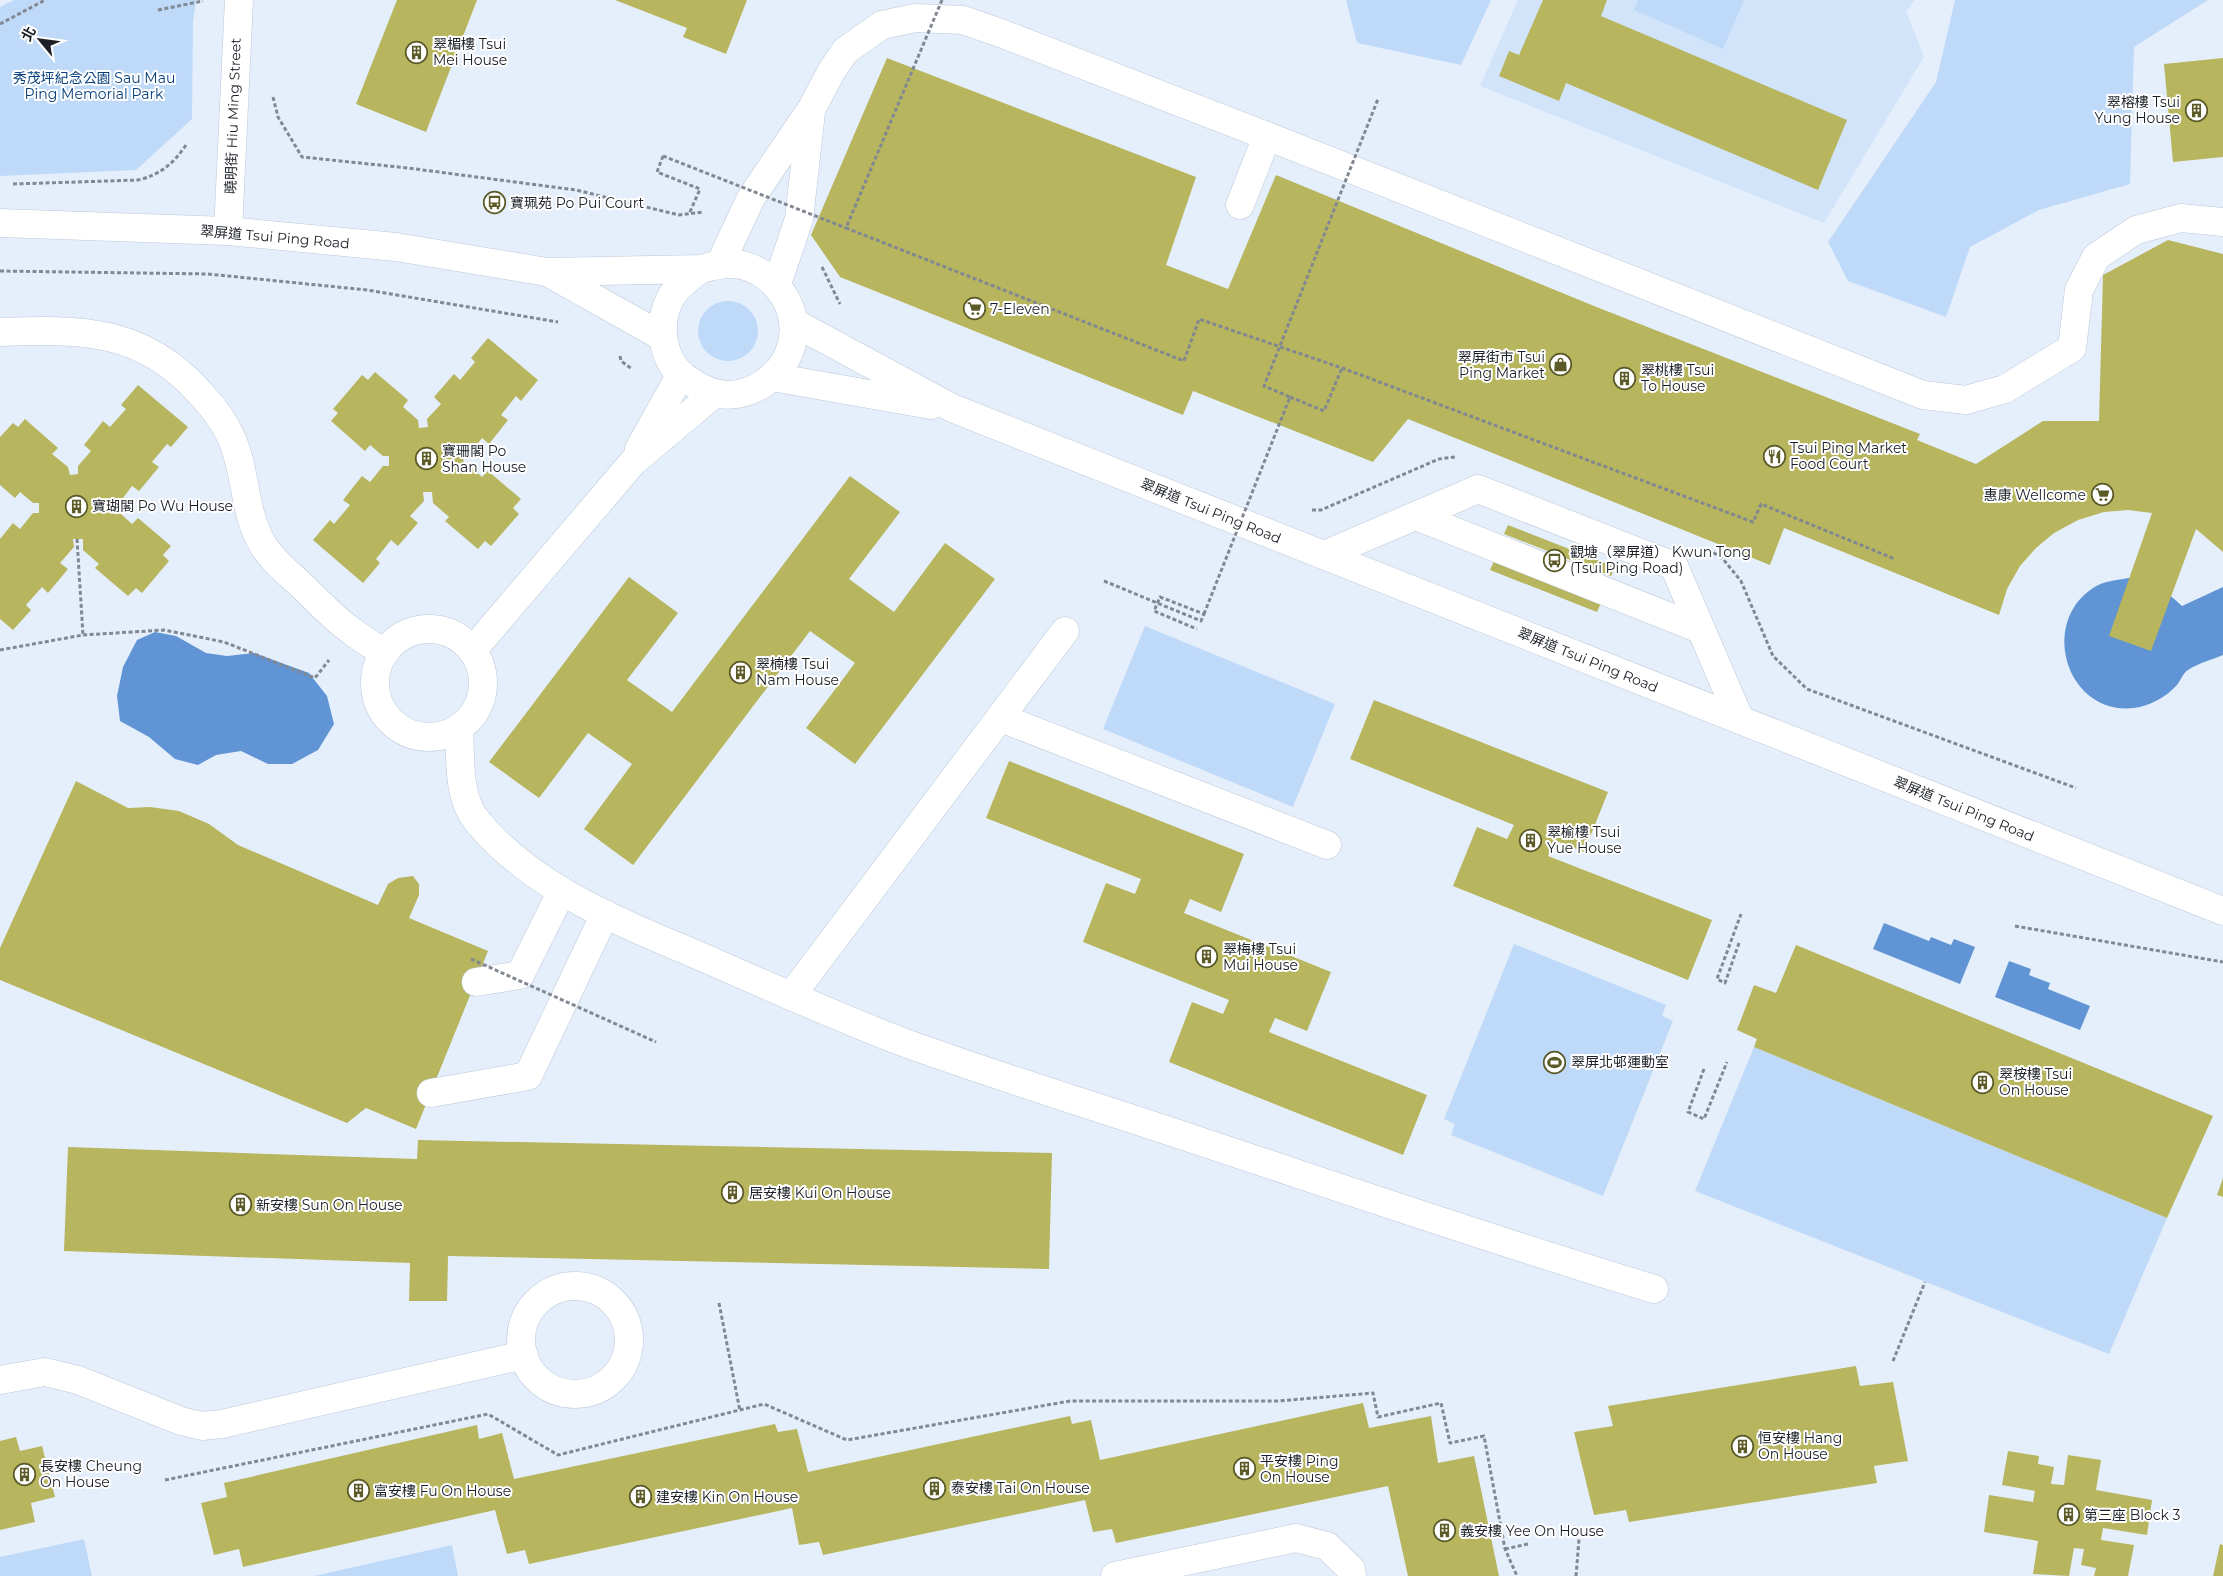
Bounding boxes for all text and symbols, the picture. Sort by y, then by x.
north arrow [15,15,65,65]
text: 北 [17,23,40,44]
place label: 翠楣樓 Tsui Mei House [433,35,507,69]
street label: 曉明街 Hiu Ming Street [221,37,245,194]
building icon: 翠楣樓 Tsui Mei House [405,40,429,64]
park label: 秀茂坪紀念公園 Sau Mau Ping Memorial Park [13,69,175,103]
place label: 翠榕樓 Tsui Yung House [2095,93,2180,127]
building icon: 翠榕樓 Tsui Yung House [2184,98,2208,122]
bus stop icon: 寶珮苑 Po Pui Court [482,191,506,215]
place label: 寶珮苑 Po Pui Court [510,194,644,212]
street label: 翠屏道 Tsui Ping Road [200,221,350,253]
supermarket icon: 7-Eleven [962,297,986,321]
place label: 7-Eleven [990,300,1050,318]
place label: 翠屏街市 Tsui Ping Market [1458,348,1545,382]
shop icon: 翠屏街市 Tsui Ping Market [1549,353,1573,377]
place label: 翠桃樓 Tsui To House [1641,361,1714,395]
building icon: 翠桃樓 Tsui To House [1613,366,1637,390]
place label: Tsui Ping Market Food Court [1790,439,1907,473]
place label: 寶珊閣 Po Shan House [442,442,526,476]
restaurant icon: Tsui Ping Market Food Court [1762,444,1786,468]
building icon: 寶珊閣 Po Shan House [414,447,438,471]
street label: 翠屏道 Tsui Ping Road [1138,475,1284,547]
supermarket icon: 惠康 Wellcome [2090,483,2114,507]
place label: 惠康 Wellcome [1984,486,2086,504]
building icon: 寶瑚閣 Po Wu House [64,494,88,518]
place label: 寶瑚閣 Po Wu House [92,497,233,515]
place label: 觀塘（翠屏道） Kwun Tong (Tsui Ping Road) [1570,543,1751,577]
bus stop icon: 觀塘（翠屏道） Kwun Tong (Tsui Ping Road) [1542,548,1566,572]
street label: 翠屏道 Tsui Ping Road [1515,624,1661,696]
place label: 翠楠樓 Tsui Nam House [756,655,839,689]
building icon: 翠楠樓 Tsui Nam House [728,660,752,684]
street label: 翠屏道 Tsui Ping Road [1891,773,2037,845]
place label: 翠榆樓 Tsui Yue House [1547,823,1622,857]
building icon: 翠榆樓 Tsui Yue House [1519,828,1543,852]
place label: 翠梅樓 Tsui Mui House [1223,940,1298,974]
building icon: 翠梅樓 Tsui Mui House [1195,945,1219,969]
sports icon: 翠屏北邨運動室 [1543,1050,1567,1074]
place label: 翠屏北邨運動室 [1571,1053,1669,1071]
place label: 翠桉樓 Tsui On House [1999,1065,2072,1099]
building icon: 翠桉樓 Tsui On House [1971,1070,1995,1094]
building icon: 居安樓 Kui On House [721,1181,745,1205]
place label: 居安樓 Kui On House [749,1184,891,1202]
building icon: 新安樓 Sun On House [228,1193,252,1217]
place label: 新安樓 Sun On House [256,1196,403,1214]
place label: 恒安樓 Hang On House [1758,1429,1842,1463]
building icon: 恒安樓 Hang On House [1730,1434,1754,1458]
place label: 平安樓 Ping On House [1260,1452,1339,1486]
place label: 長安樓 Cheung On House [40,1457,142,1491]
building icon: 平安樓 Ping On House [1232,1457,1256,1481]
building icon: 長安樓 Cheung On House [12,1462,36,1486]
building icon: 泰安樓 Tai On House [923,1476,947,1500]
building icon: 富安樓 Fu On House [346,1479,370,1503]
place label: 泰安樓 Tai On House [951,1479,1090,1497]
place label: 富安樓 Fu On House [374,1482,511,1500]
building icon: 建安樓 Kin On House [628,1485,652,1509]
place label: 建安樓 Kin On House [656,1488,798,1506]
building icon: 第三座 Block 3 [2056,1503,2080,1527]
place label: 第三座 Block 3 [2084,1506,2181,1524]
building icon: 義安樓 Yee On House [1432,1519,1456,1543]
place label: 義安樓 Yee On House [1460,1522,1604,1540]

